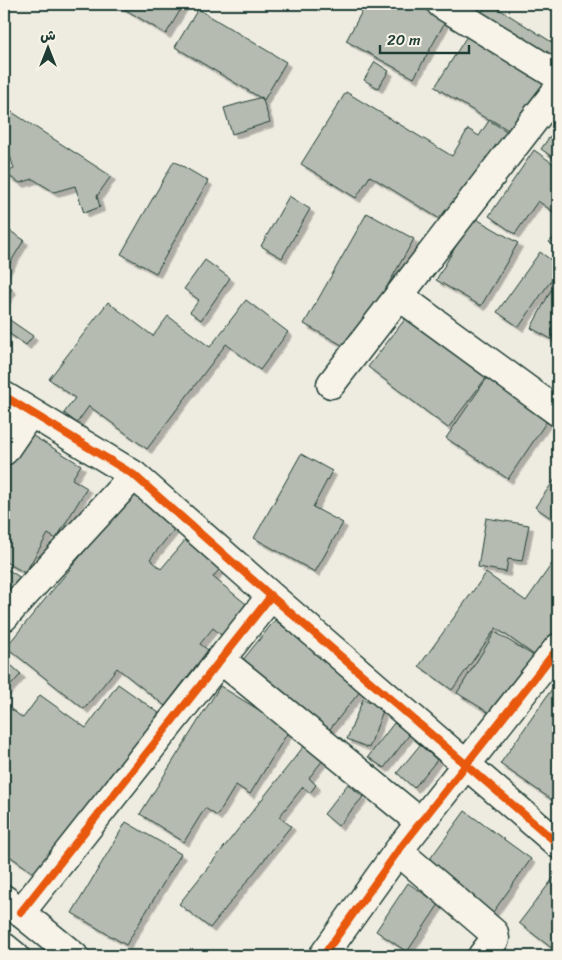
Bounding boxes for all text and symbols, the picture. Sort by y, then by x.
north arrow [22,22,72,72]
scale bar [380,22,468,54]
text: ش [40,23,56,48]
text: 20 m [387,27,421,53]

